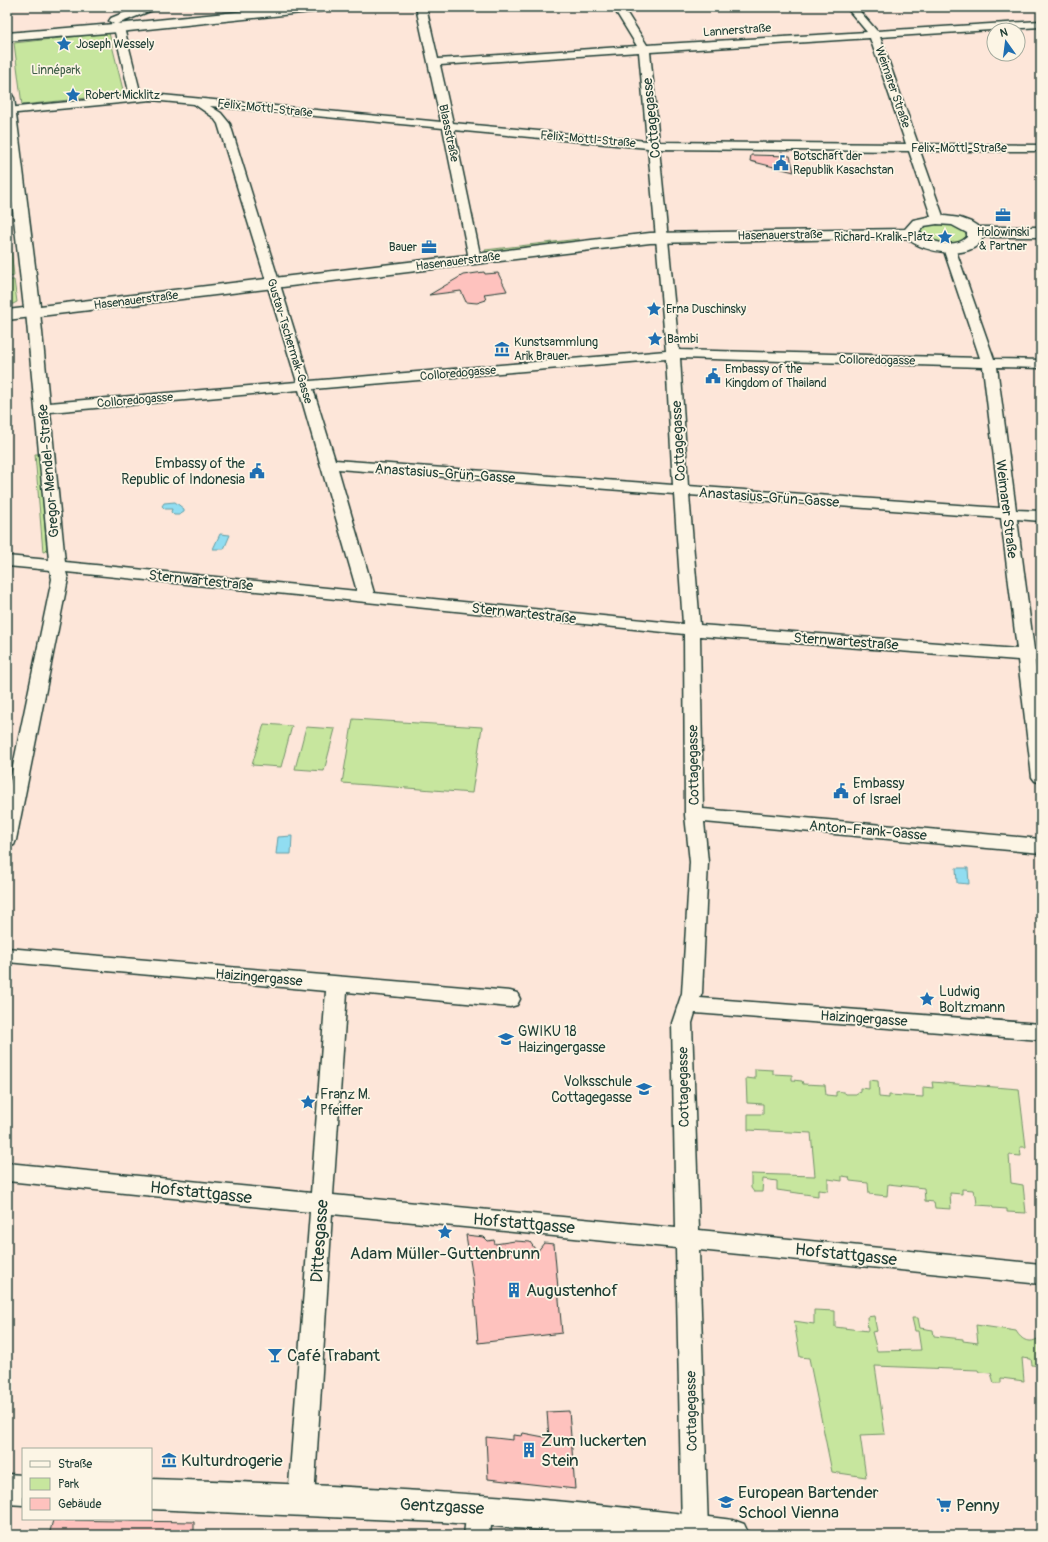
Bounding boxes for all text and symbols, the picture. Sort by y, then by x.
street label: Lannerstraße [702,21,772,40]
north arrow [986,22,1026,62]
text: N [999,25,1009,40]
place icon: Joseph Wessely [55,35,73,53]
place label: Joseph Wessely [76,37,154,52]
street label: Weimarer Straße [872,44,914,130]
park label: Linnépark [31,63,81,78]
street label: Cottagegasse [639,77,664,159]
place icon: Robert Micklitz [64,86,82,104]
place label: Robert Micklitz [85,88,160,103]
street label: Felix-Mottl-Straße [217,96,313,121]
street label: Blaasstraße [435,103,462,163]
street label: Felix-Mottl-Straße [540,128,636,151]
street label: Felix-Mottl-Straße [911,141,1007,156]
place label: Botschaft der Republik Kasachstan [793,149,894,178]
public building icon: Botschaft der Republik Kasachstan [772,154,790,172]
office icon: Holowinski & Partner [994,206,1012,224]
place label: Holowinski & Partner [977,225,1029,254]
street label: Hasenauerstraße [737,227,823,244]
place icon: Richard-Kralik-Platz [936,228,954,246]
place label: Richard-Kralik-Platz [834,230,933,245]
office icon: Bauer [420,238,438,256]
place label: Bauer [389,240,418,255]
street label: Hasenauerstraße [415,249,501,274]
street label: Gustav-Tschermak-Gasse [263,277,316,406]
street label: Hasenauerstraße [93,288,179,313]
place icon: Erna Duschinsky [645,300,663,318]
place label: Erna Duschinsky [666,302,746,317]
place icon: Bambi [646,330,664,348]
place label: Bambi [667,332,698,347]
place label: Kunstsammlung Arik Brauer [514,335,598,364]
museum icon: Kunstsammlung Arik Brauer [493,340,511,358]
street label: Colloredogasse [839,352,915,369]
place label: Embassy of the Kingdom of Thailand [725,362,827,391]
street label: Colloredogasse [419,363,497,384]
public building icon: Embassy of the Kingdom of Thailand [704,367,722,385]
street label: Colloredogasse [96,390,174,411]
street label: Cottagegasse [668,400,689,482]
street label: Gregor-Mendel-Straße [34,403,63,538]
place label: Embassy of the Republic of Indonesia [121,455,245,488]
street label: Weimarer Straße [992,459,1021,560]
street label: Anastasius-Grün-Gasse [374,460,516,487]
public building icon: Embassy of the Republic of Indonesia [248,462,266,480]
street label: Anastasius-Grün-Gasse [698,484,840,511]
street label: Sternwartestraße [148,567,254,594]
street label: Sternwartestraße [471,600,577,627]
street label: Sternwartestraße [793,629,899,654]
street label: Cottagegasse [684,724,703,806]
place label: Embassy of Israel [853,775,905,808]
public building icon: Embassy of Israel [832,782,850,800]
street label: Anton-Frank-Gasse [808,817,928,844]
street label: Haizingergasse [215,965,303,990]
place label: Ludwig Boltzmann [939,983,1005,1016]
place icon: Ludwig Boltzmann [918,990,936,1008]
street label: Haizingergasse [820,1007,908,1030]
place label: GWIKU 18 Haizingergasse [518,1023,605,1056]
school or university icon: GWIKU 18 Haizingergasse [497,1030,515,1048]
street label: Cottagegasse [674,1046,693,1128]
place label: Volksschule Cottagegasse [551,1073,632,1106]
school or university icon: Volksschule Cottagegasse [635,1080,653,1098]
place label: Franz M. Pfeiffer [320,1086,371,1119]
place icon: Franz M. Pfeiffer [299,1093,317,1111]
street label: Hofstattgasse [149,1177,254,1208]
street label: Dittesgasse [306,1198,333,1283]
street label: Hofstattgasse [472,1209,576,1238]
place icon: Adam Müller-Guttenbrunn [436,1223,454,1241]
street label: Hofstattgasse [794,1239,899,1270]
place label: Adam Müller-Guttenbrunn [350,1243,540,1264]
place label: Augustenhof [526,1280,618,1301]
building icon: Augustenhof [505,1281,523,1299]
place label: Café Trabant [287,1345,380,1366]
bar icon: Café Trabant [266,1346,284,1364]
street label: Cottagegasse [682,1370,701,1452]
place label: Zum luckerten Stein [541,1430,647,1471]
building icon: Zum luckerten Stein [520,1441,538,1459]
legend [22,1448,152,1520]
place label: Kulturdrogerie [181,1450,283,1471]
museum icon: Kulturdrogerie [160,1451,178,1469]
text: Straße [58,1457,92,1472]
text: Park [58,1477,79,1492]
place label: European Bartender School Vienna [738,1482,879,1523]
school or university icon: European Bartender School Vienna [717,1493,735,1511]
street label: Gentzgasse [399,1494,485,1519]
place label: Penny [956,1495,1000,1516]
supermarket icon: Penny [935,1496,953,1514]
text: Gebäude [58,1497,102,1512]

